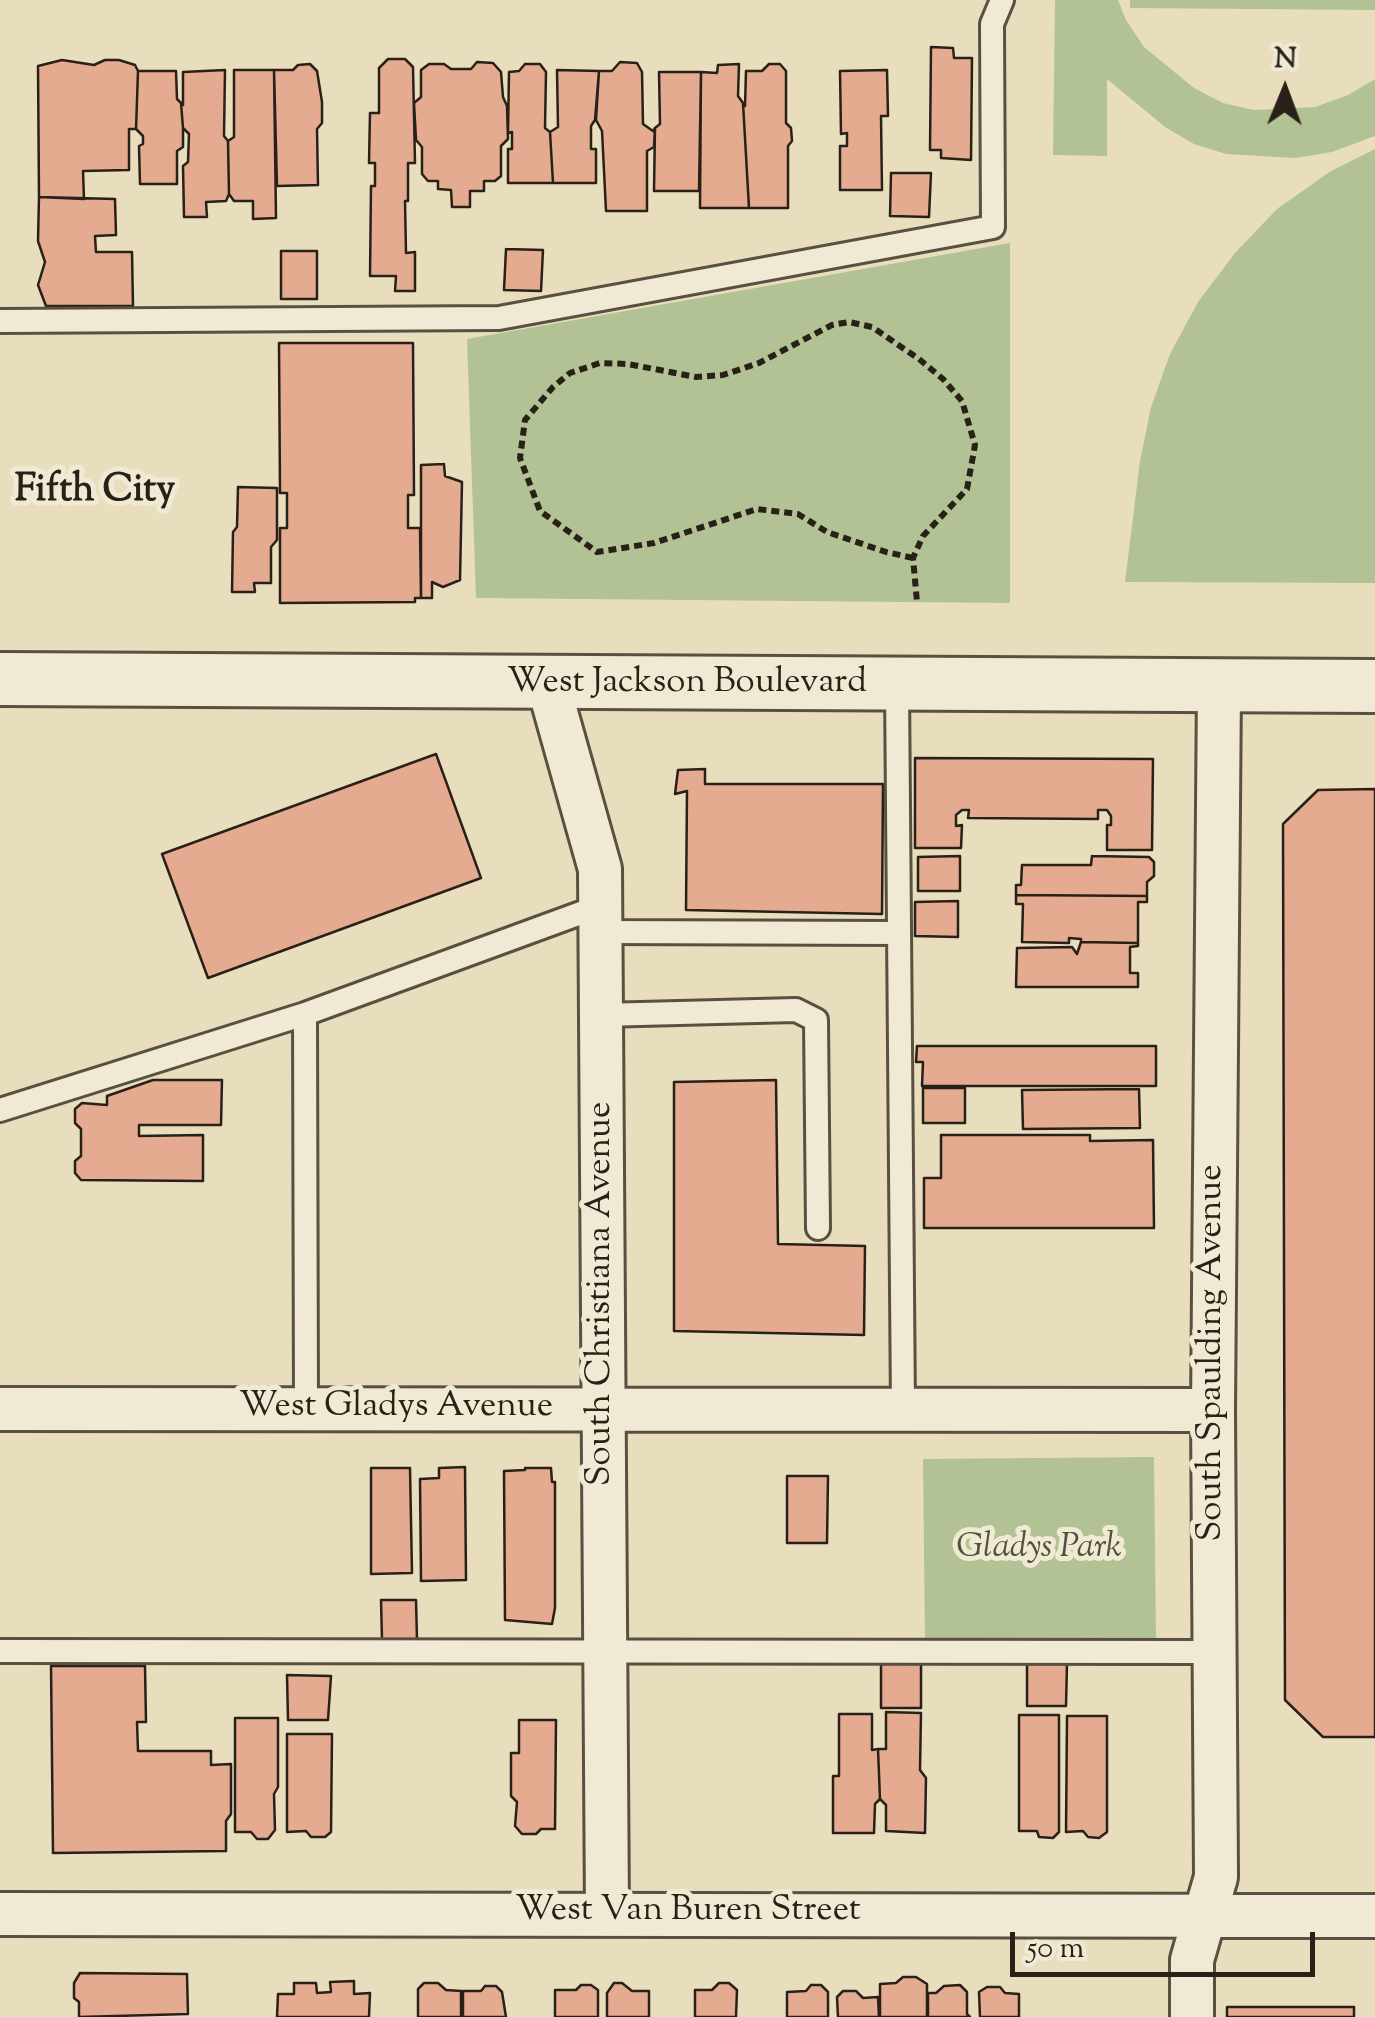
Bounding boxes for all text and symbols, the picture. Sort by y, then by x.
north arrow [1235,40,1335,140]
text: N [1274,40,1297,80]
district label: Fifth City [15,471,175,517]
street label: West Jackson Boulevard [507,664,867,706]
street label: South Christiana Avenue [582,1102,624,1486]
street label: South Spaulding Avenue [1193,1164,1235,1542]
street label: West Gladys Avenue [239,1388,553,1430]
park label: Gladys Park [956,1529,1122,1571]
street label: West Van Buren Street [515,1892,861,1934]
scale bar [1015,1912,1320,1974]
text: 50 m [1027,1928,1084,1971]

